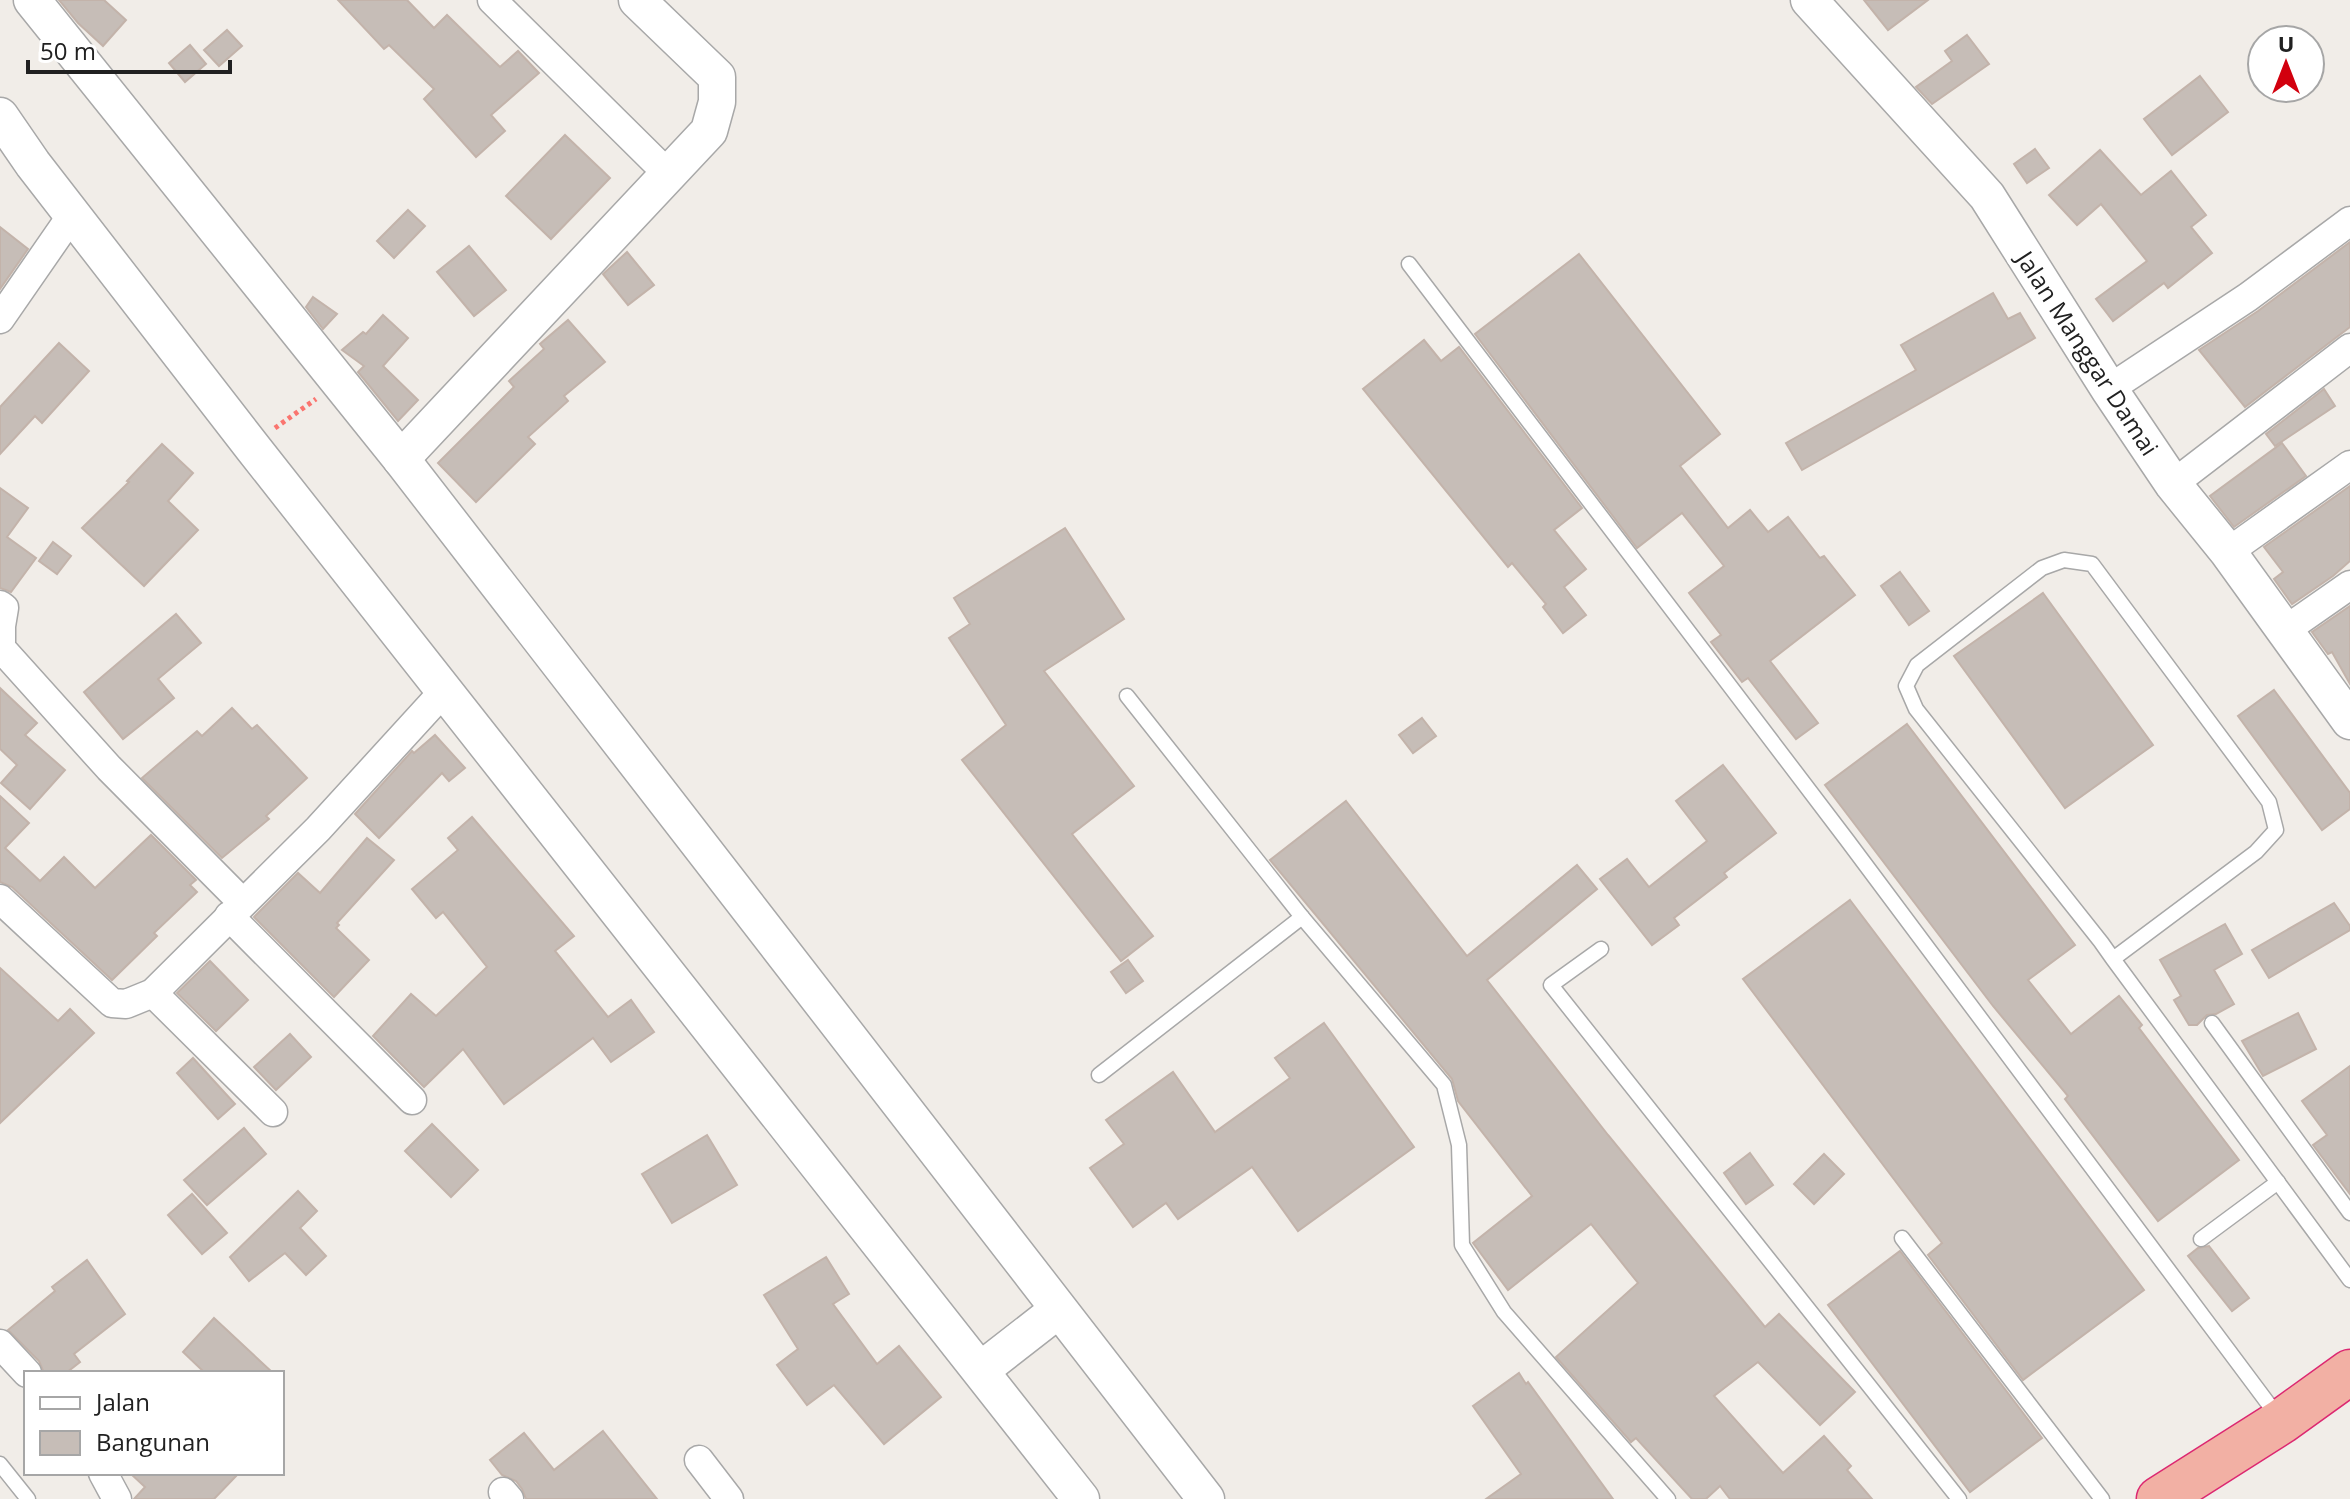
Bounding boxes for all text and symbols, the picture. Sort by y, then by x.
scale bar [28,24,230,74]
north arrow [2246,24,2326,104]
text: U [2278,28,2294,58]
text: 50 m [40,34,96,67]
street label: Jalan Manggar Damai [2008,243,2167,462]
legend [24,1371,284,1475]
text: Jalan [94,1385,150,1418]
text: Bangunan [96,1425,210,1458]

